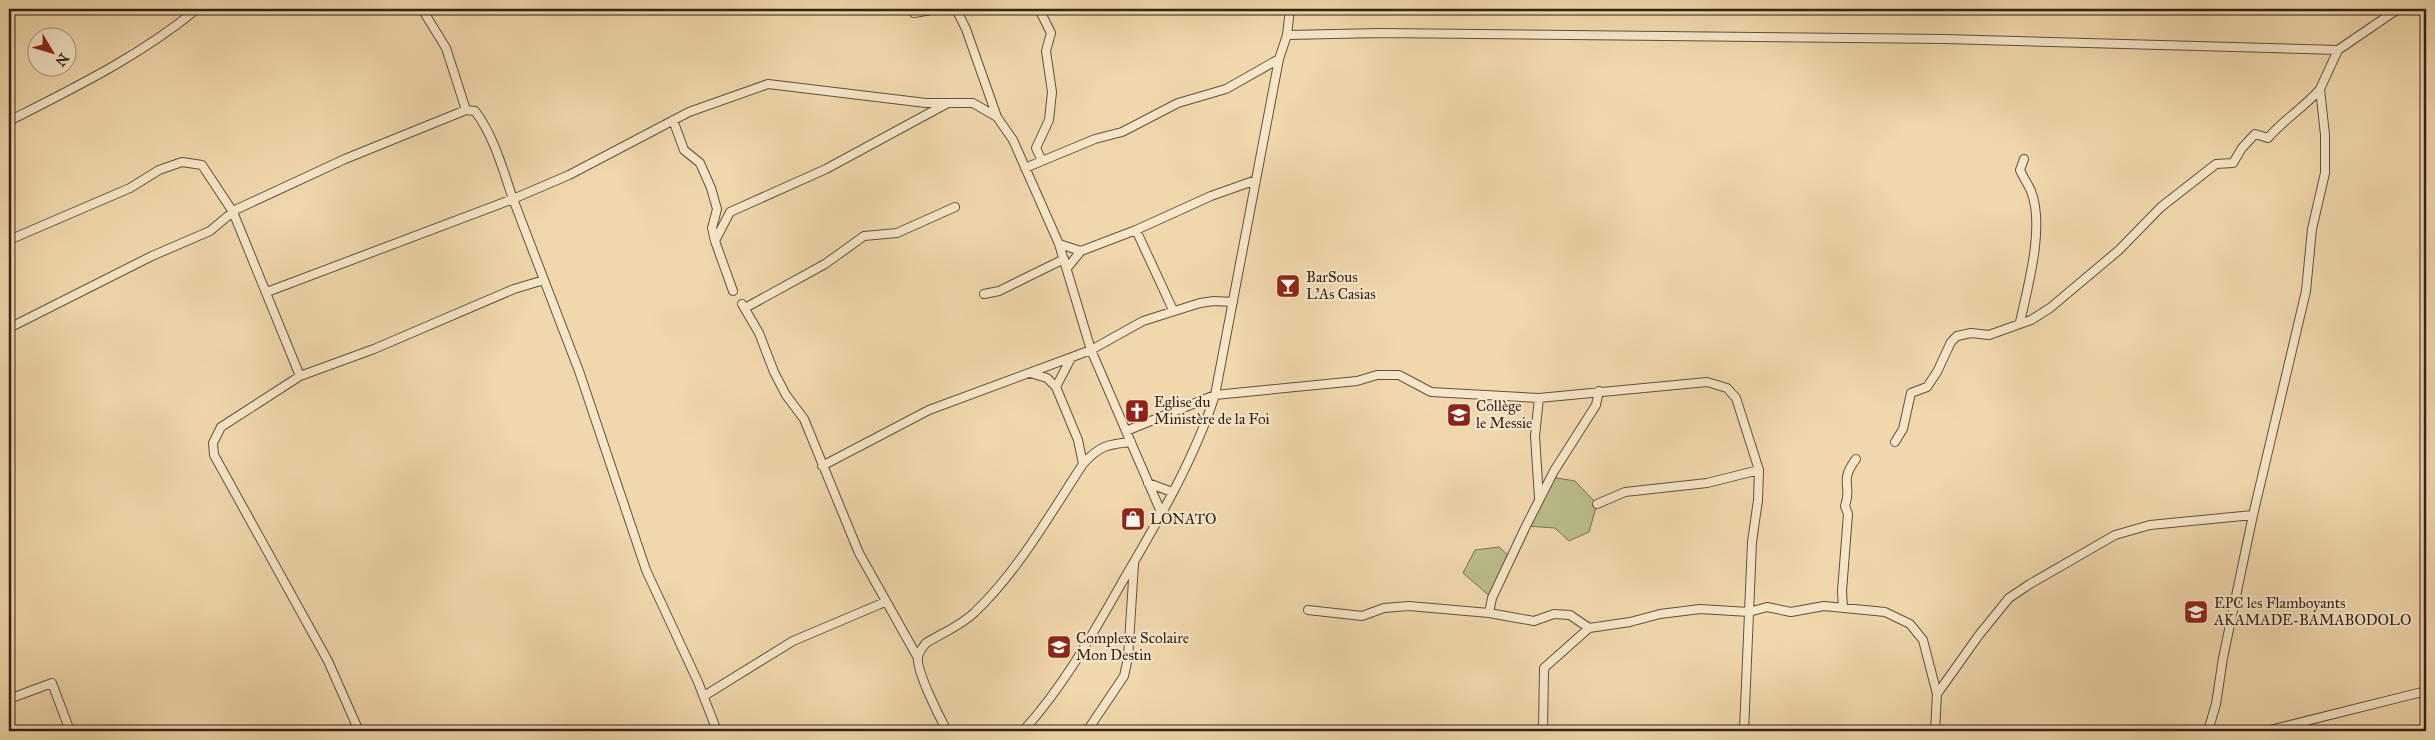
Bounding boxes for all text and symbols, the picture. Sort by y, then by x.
north arrow [28,28,78,78]
text: N [51,50,72,70]
place label: BarSous L'As Casias [1306,268,1376,303]
bar icon: BarSous L'As Casias [1275,273,1301,299]
place label: Eglise du Ministère de la Foi [1154,393,1270,428]
place label: Collège le Messie [1476,397,1532,432]
church icon: Eglise du Ministère de la Foi [1124,398,1150,424]
school or university icon: Collège le Messie [1446,402,1472,428]
shop icon: LONATO [1120,506,1146,532]
place label: LONATO [1150,510,1216,528]
place label: EPC les Flamboyants AKAMADE-BAMABODOLO [2213,594,2411,629]
school or university icon: EPC les Flamboyants AKAMADE-BAMABODOLO [2183,599,2209,625]
place label: Complexe Scolaire Mon Destin [1076,629,1189,664]
school or university icon: Complexe Scolaire Mon Destin [1046,634,1072,660]

